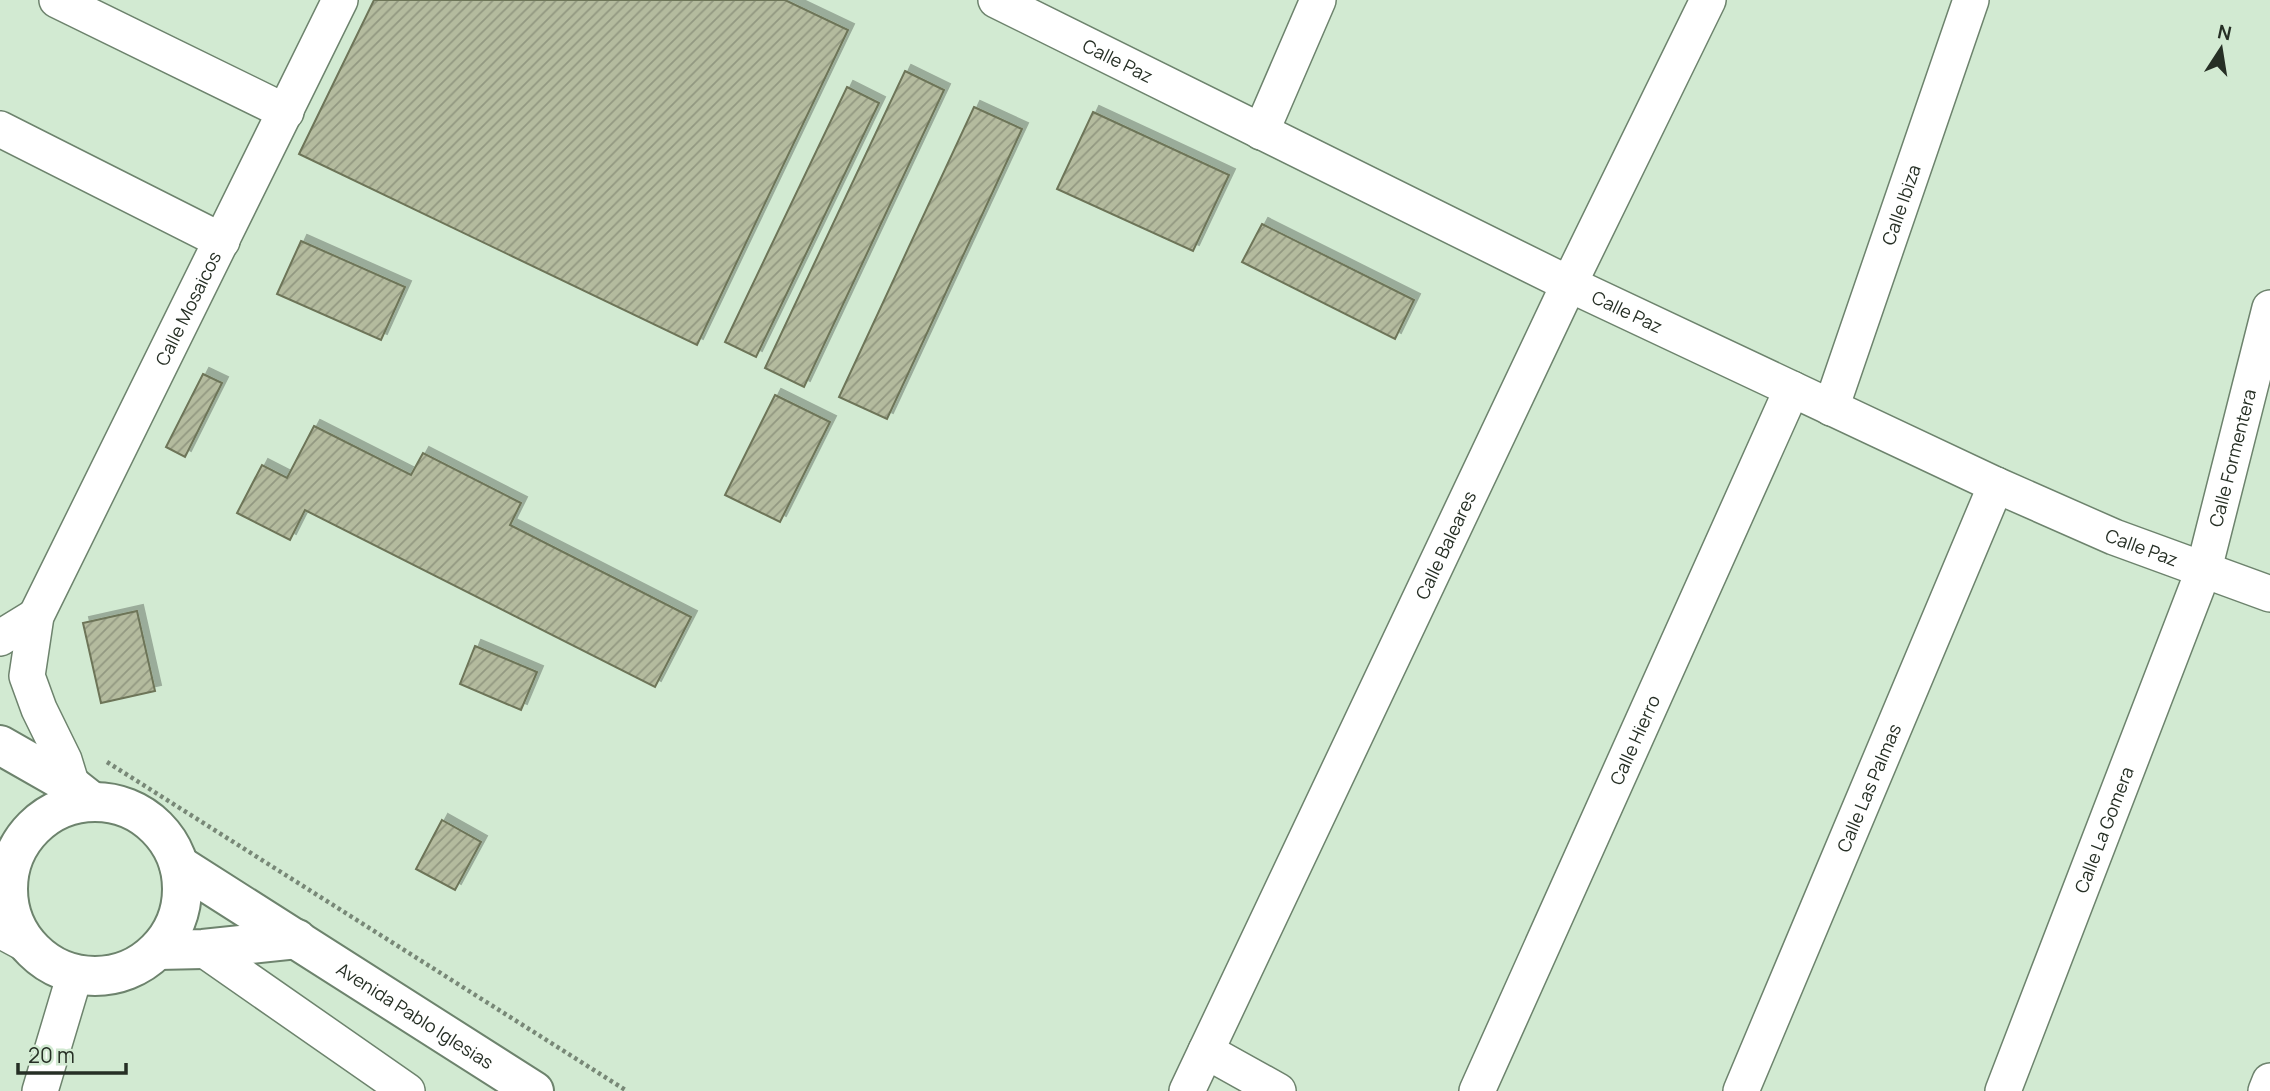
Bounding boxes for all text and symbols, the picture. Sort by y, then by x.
north arrow [2186,14,2256,84]
text: N [2215,18,2234,47]
street label: Calle Paz [1079,33,1157,88]
street label: Calle Ibiza [1876,161,1926,248]
street label: Calle Mosaicos [150,247,226,369]
street label: Calle Paz [1588,285,1667,338]
street label: Calle Formentera [2203,387,2261,529]
street label: Calle Baleares [1409,487,1481,603]
street label: Calle Paz [2102,523,2181,571]
street label: Calle Hierro [1604,691,1665,788]
street label: Calle Las Palmas [1831,720,1906,856]
street label: Calle La Gomera [2068,763,2139,896]
street label: Avenida Pablo Iglesias [332,957,498,1074]
scale bar [18,1032,126,1076]
text: 20 m [28,1041,75,1069]

